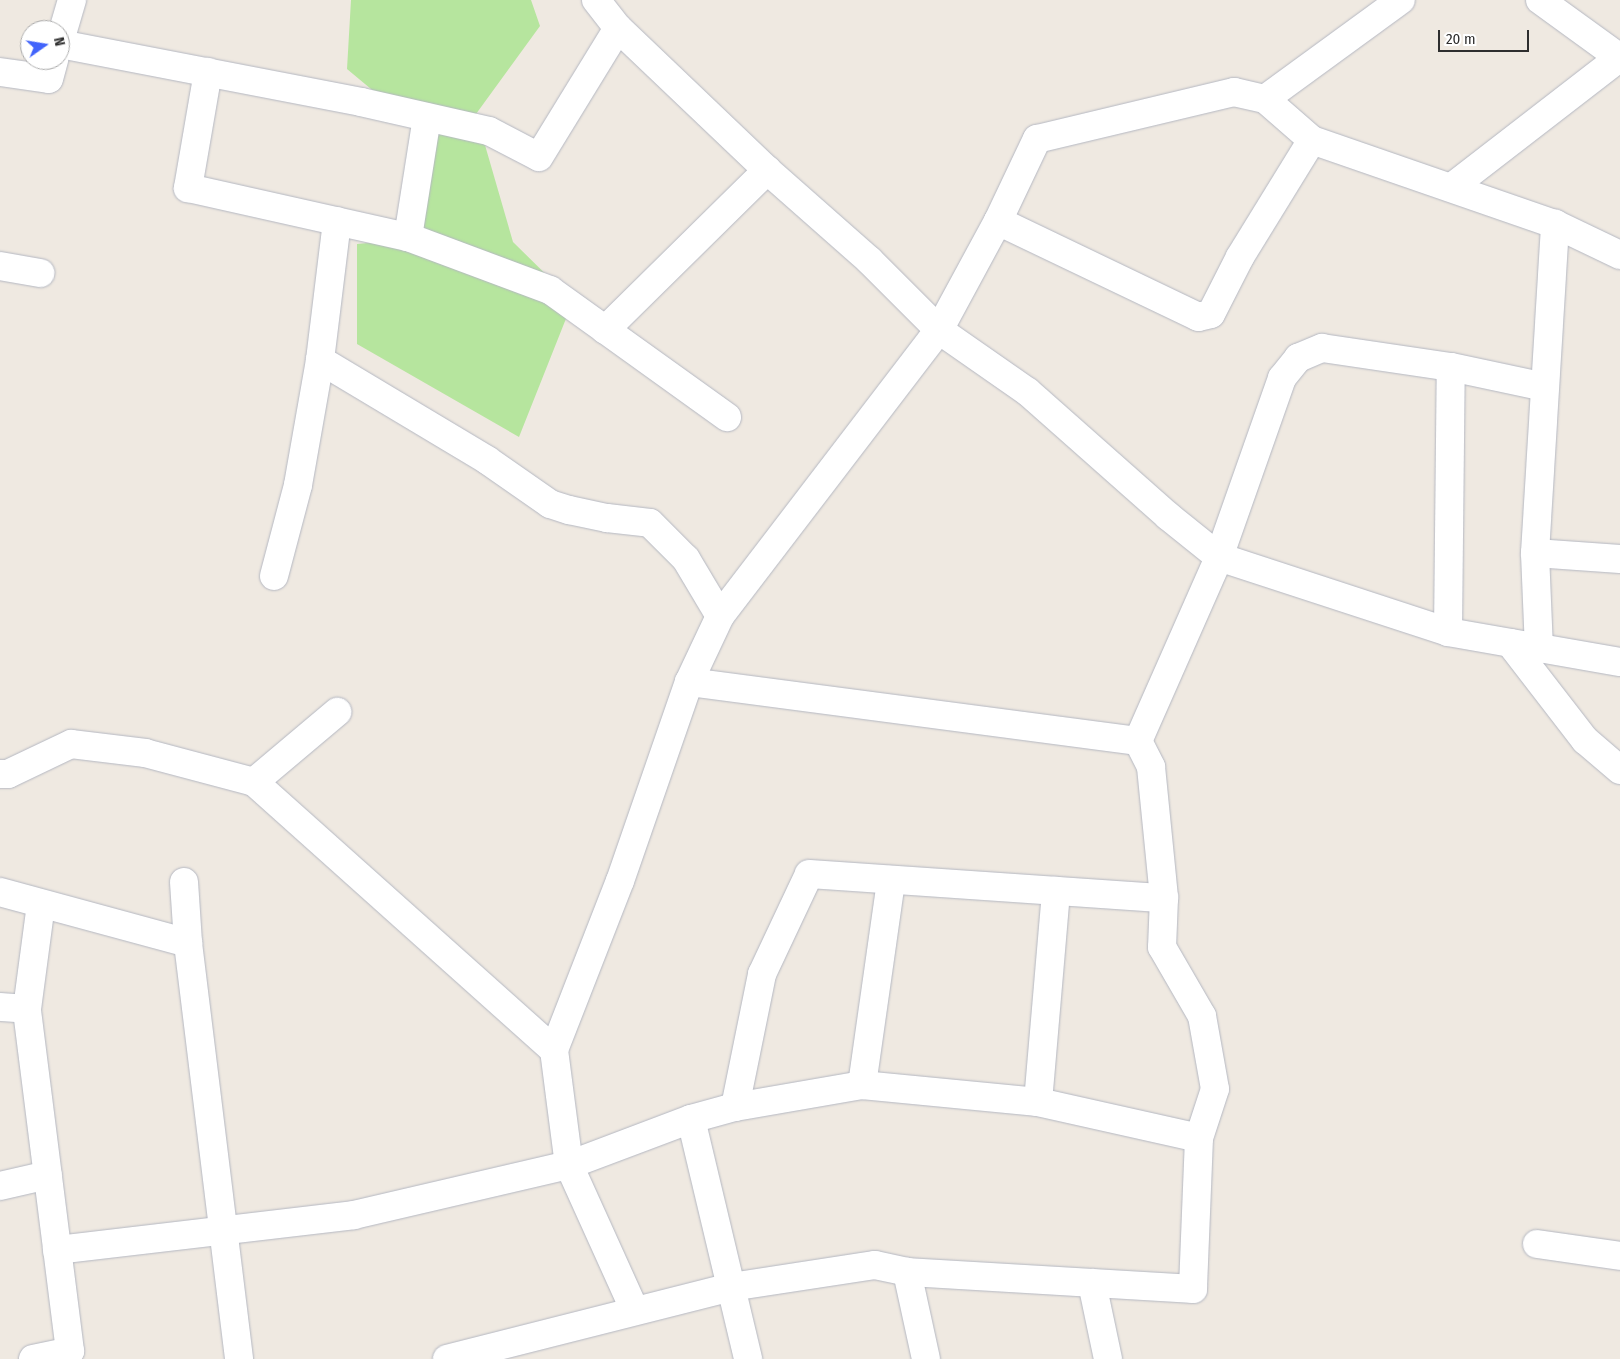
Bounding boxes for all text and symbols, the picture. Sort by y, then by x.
north arrow [20,20,70,70]
scale bar [1440,20,1531,52]
text: 20 m [1446,30,1476,48]
text: N [50,36,68,48]

